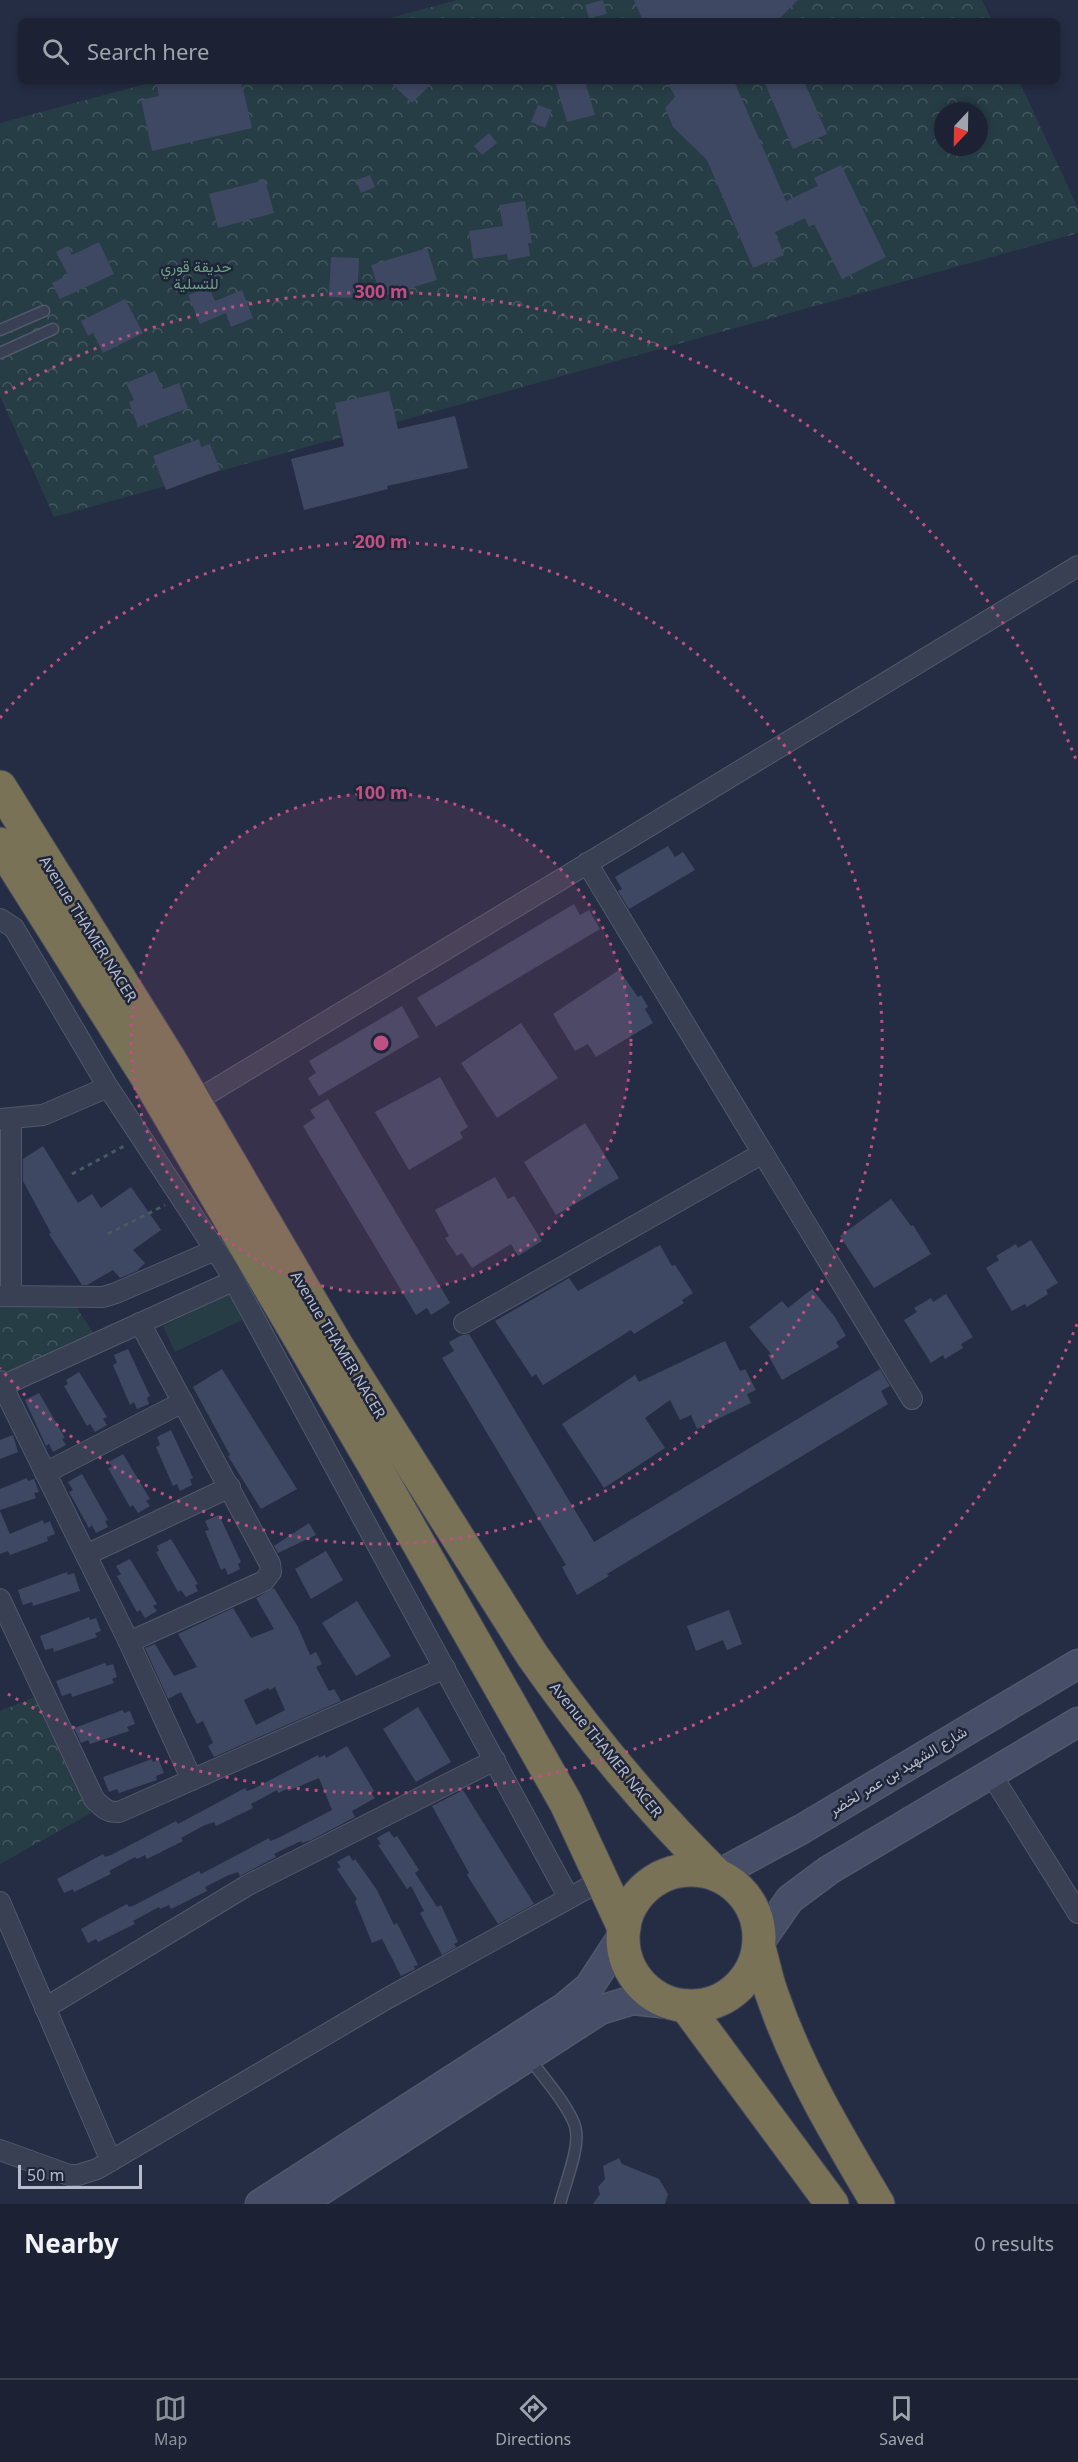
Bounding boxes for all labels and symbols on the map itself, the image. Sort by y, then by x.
north arrow [934,102,988,156]
park label: حديقة قوري للتسلية [160,256,232,293]
text: 300 m [354,279,408,303]
text: 200 m [354,529,408,553]
text: 100 m [354,780,408,804]
street label: Avenue THAMER NACER [36,852,142,1006]
centre of rings [371,1033,391,1053]
street label: Avenue THAMER NACER [287,1267,391,1422]
street label: Avenue THAMER NACER [546,1678,668,1822]
street label: شارع الشهيد بن عمر لخضر [824,1721,971,1822]
scale bar [18,2162,142,2190]

